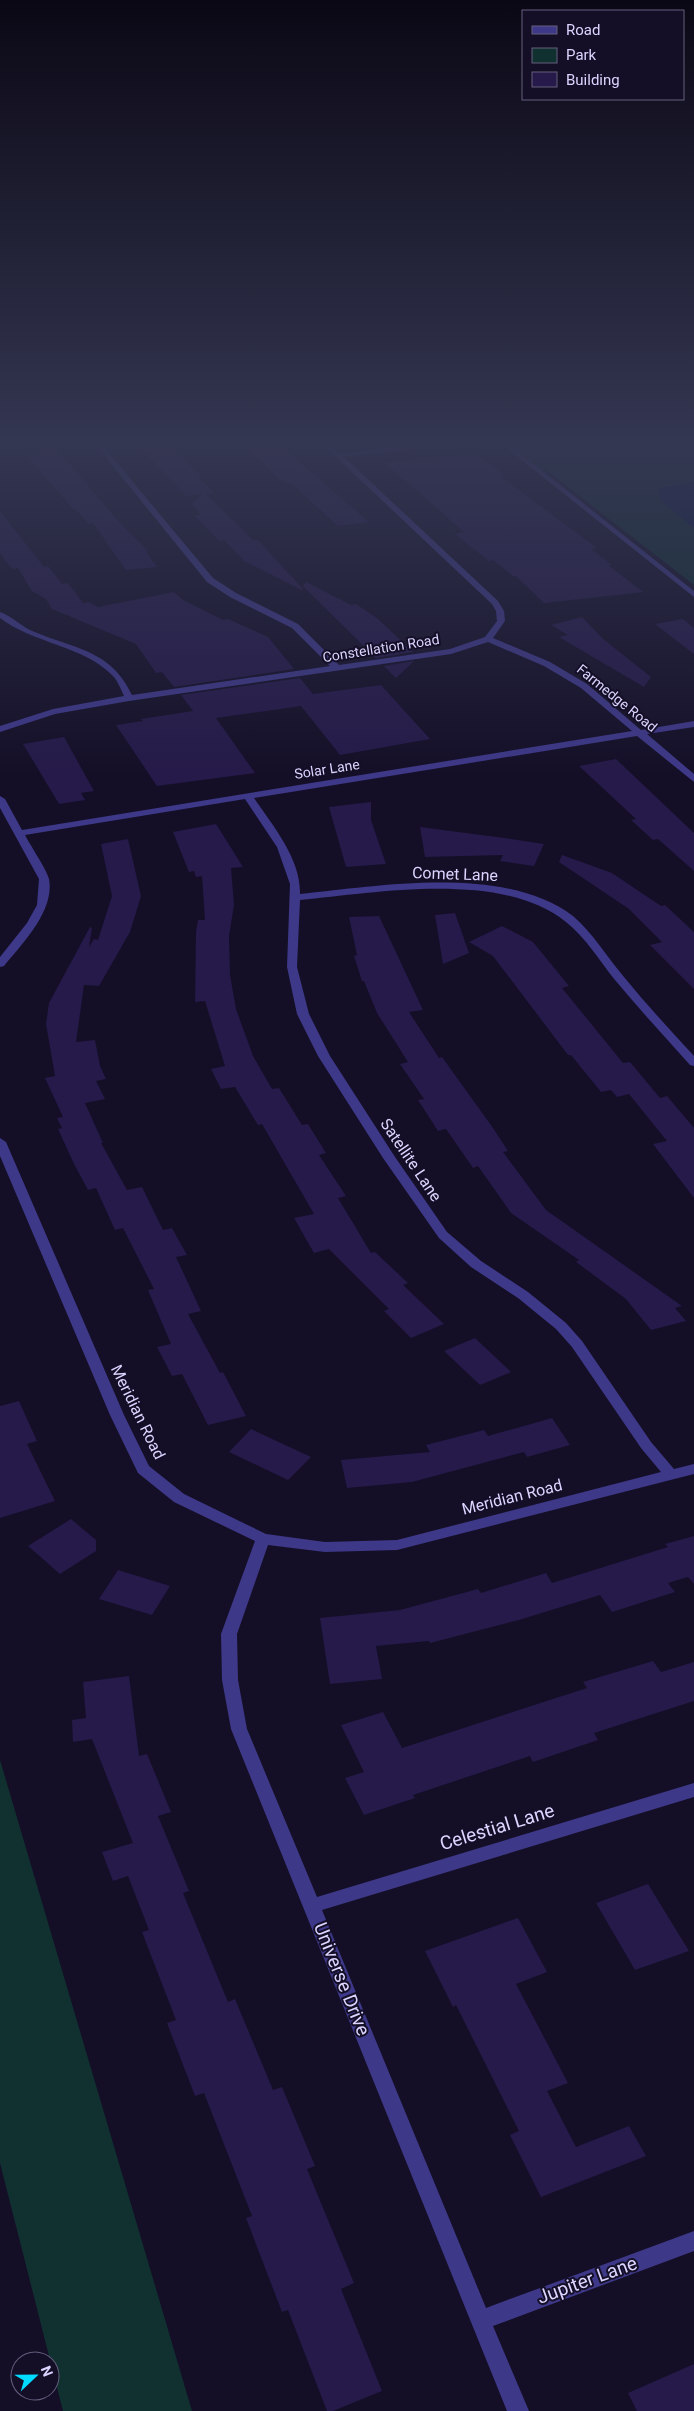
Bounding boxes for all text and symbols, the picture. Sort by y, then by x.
legend [522,10,684,100]
text: Road [566,21,600,39]
text: Park [566,46,597,64]
text: Building [566,71,620,89]
street label: Constellation Road [322,631,440,665]
street label: Farmedge Road [574,661,660,735]
street label: Solar Lane [293,756,361,782]
street label: Comet Lane [412,863,498,885]
street label: Satellite Lane [376,1115,446,1205]
street label: Meridian Road [107,1362,169,1462]
street label: Meridian Road [460,1475,564,1519]
street label: Celestial Lane [437,1799,557,1855]
street label: Universe Drive [309,1919,375,2039]
street label: Jupiter Lane [534,2251,640,2309]
north arrow [10,2351,60,2401]
text: N [38,2364,56,2379]

